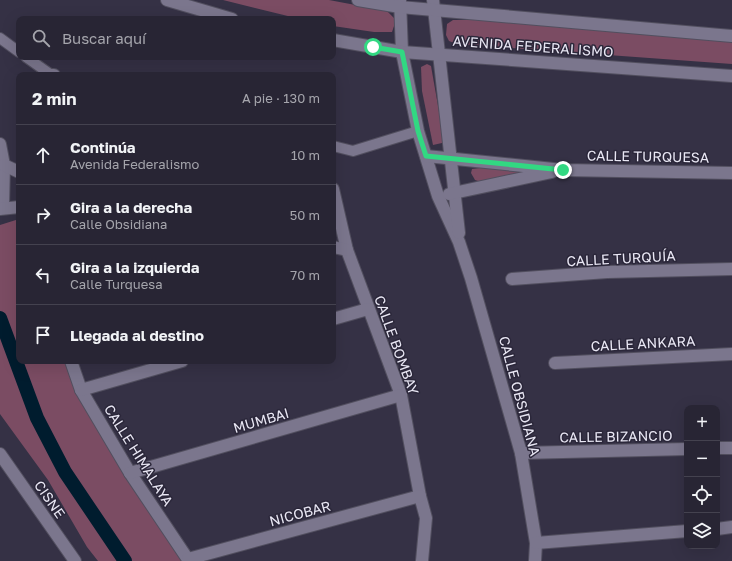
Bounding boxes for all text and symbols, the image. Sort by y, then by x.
search box [16,16,336,60]
icon: search [30,27,52,49]
text: Buscar aquí [62,29,146,47]
street label: AVENIDA FEDERALISMO [452,32,614,60]
route start [364,38,382,56]
text: 2 min [32,88,76,109]
text: A pie · 130 m [242,90,320,106]
text: Continúa [70,138,136,156]
icon: ahead [32,144,54,166]
street label: CALLE TURQUESA [587,146,710,166]
text: 10 m [291,147,320,163]
text: Avenida Federalismo [70,156,199,172]
route end [554,161,572,179]
text: Gira a la derecha [70,198,192,216]
icon: right [32,204,54,226]
text: 50 m [290,207,320,223]
text: Calle Obsidiana [70,216,167,232]
street label: CALLE TURQUÍA [566,247,677,269]
text: Gira a la izquierda [70,258,200,276]
icon: left [32,264,54,286]
text: 70 m [290,267,320,283]
text: Calle Turquesa [70,276,163,292]
street label: CALLE BOMBAY [371,293,423,397]
icon: arrive [32,324,54,346]
text: Llegada al destino [70,326,204,344]
street label: CALLE ANKARA [590,332,696,354]
street label: CALLE OBSIDIANA [496,334,544,458]
street label: CALLE HIMALAYA [101,401,177,509]
street label: MUMBAI [231,404,291,436]
map controls [684,405,720,549]
button: + [684,405,720,441]
street label: CALLE BIZANCIO [559,427,673,445]
button: − [684,441,720,477]
street label: CISNE [31,477,69,521]
button: locate [684,477,720,513]
street label: NICOBAR [267,497,333,529]
button: layers [684,513,720,549]

